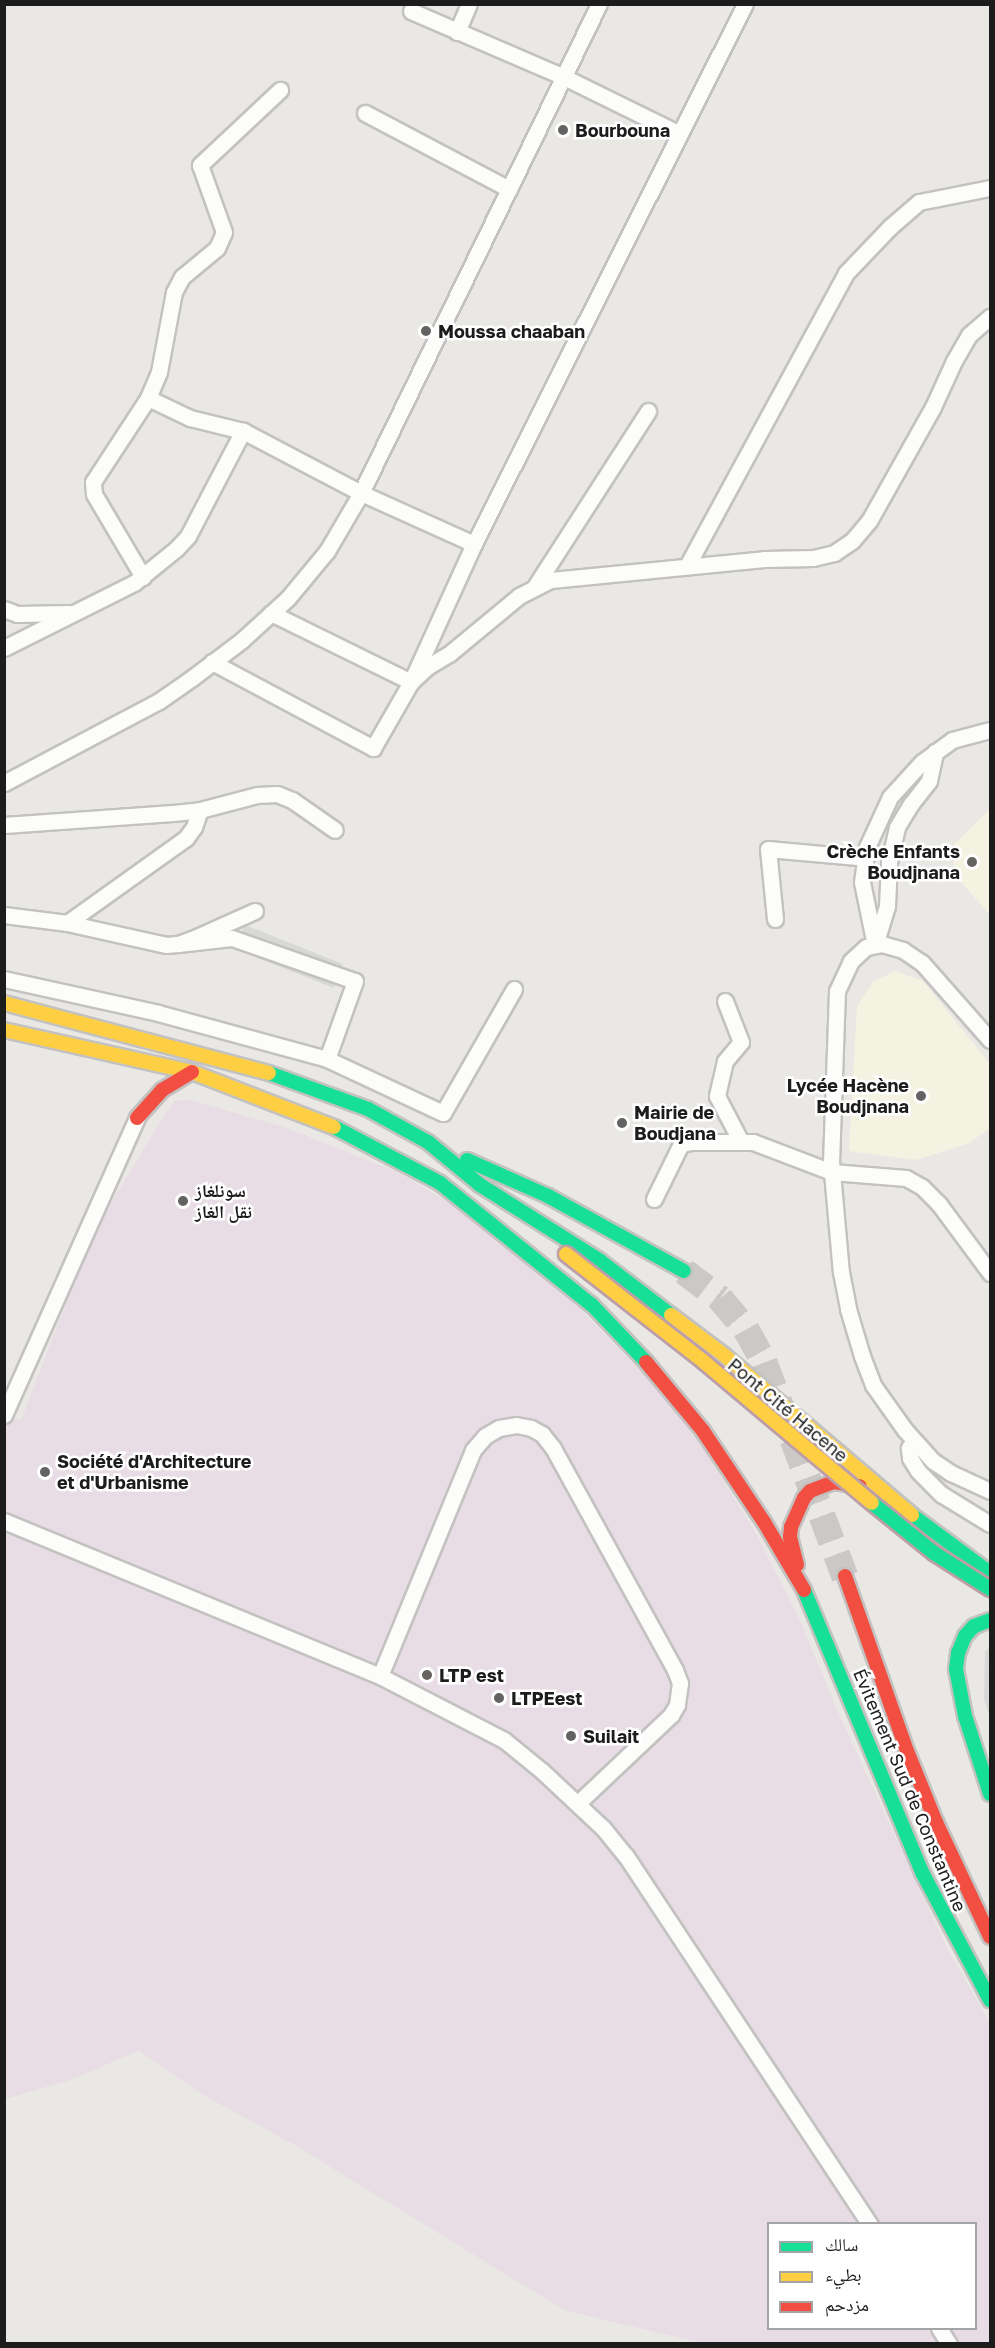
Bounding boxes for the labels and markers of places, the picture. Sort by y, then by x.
place label: Bourbouna [575,119,670,141]
marker: Bourbouna [556,123,570,137]
place label: Moussa chaaban [438,320,585,342]
marker: Moussa chaaban [419,324,433,338]
place label: Crèche Enfants Boudjnana [827,841,960,884]
marker: Crèche Enfants Boudjnana [965,855,979,869]
place label: Lycée Hacène Boudjnana [787,1075,909,1118]
marker: Lycée Hacène Boudjnana [914,1089,928,1103]
place label: Mairie de Boudjana [634,1102,716,1144]
marker: Mairie de Boudjana [615,1116,629,1130]
place label: سونلغاز نقل الغاز [195,1180,252,1222]
marker: سونلغاز نقل الغاز [176,1194,190,1208]
place label: Société d'Architecture et d'Urbanisme [57,1451,251,1494]
marker: Société d'Architecture et d'Urbanisme [38,1465,52,1479]
place label: LTP est [439,1664,504,1686]
marker: LTP est [420,1668,434,1682]
place label: LTPEest [511,1687,583,1709]
marker: LTPEest [492,1691,506,1705]
place label: Suilait [583,1725,639,1747]
marker: Suilait [564,1729,578,1743]

